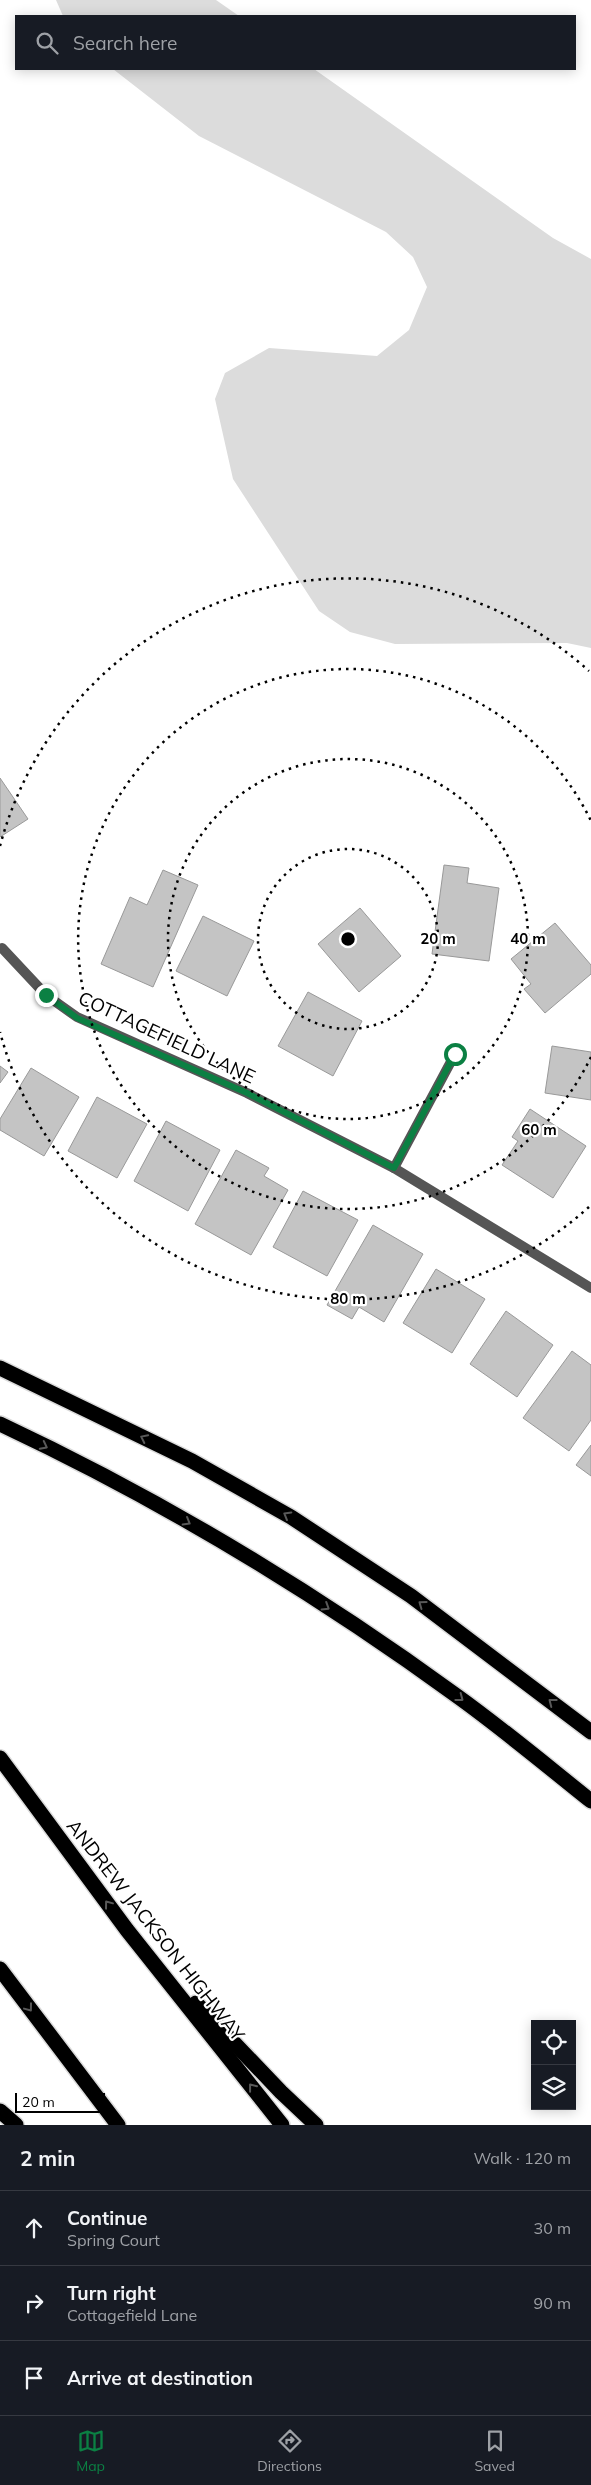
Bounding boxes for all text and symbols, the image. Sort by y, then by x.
search box [15,15,576,70]
icon: search [33,29,61,57]
text: Search here [73,31,177,55]
text: 20 m [420,929,456,948]
text: 40 m [510,929,546,948]
centre of rings [339,930,357,948]
route end [35,984,58,1007]
street label: COTTAGEFIELD LANE [75,985,259,1089]
route start [444,1043,467,1066]
text: 60 m [521,1120,557,1139]
text: 80 m [330,1289,366,1308]
one-way arrow [140,1434,149,1444]
one-way arrow [39,1440,48,1450]
one-way arrow [283,1511,292,1521]
one-way arrow [182,1516,191,1526]
one-way arrow [320,1601,329,1611]
one-way arrow [419,1602,428,1610]
one-way arrow [454,1692,464,1701]
one-way arrow [549,1698,558,1707]
street label: ANDREW JACKSON HIGHWAY [62,1814,250,2046]
one-way arrow [105,1900,114,1910]
one-way arrow [23,2002,32,2012]
map controls [531,2020,576,2110]
button: locate [531,2020,576,2065]
button: layers [531,2065,576,2110]
one-way arrow [249,2084,257,2093]
scale bar [15,2090,105,2113]
text: 20 m [22,2093,55,2111]
text: 2 min [20,2145,75,2171]
text: Walk · 120 m [473,2148,571,2168]
text: Continue [67,2206,147,2230]
icon: ahead [20,2214,48,2242]
text: 30 m [534,2218,571,2238]
text: Spring Court [67,2230,160,2250]
text: Turn right [67,2281,156,2305]
icon: right [20,2289,48,2317]
text: 90 m [534,2293,571,2313]
text: Cottagefield Lane [67,2305,197,2325]
icon: arrive [20,2364,48,2392]
text: Arrive at destination [67,2366,253,2390]
tab: Map [76,2427,105,2475]
tab: Directions [257,2427,322,2475]
tab: Saved [474,2427,515,2475]

